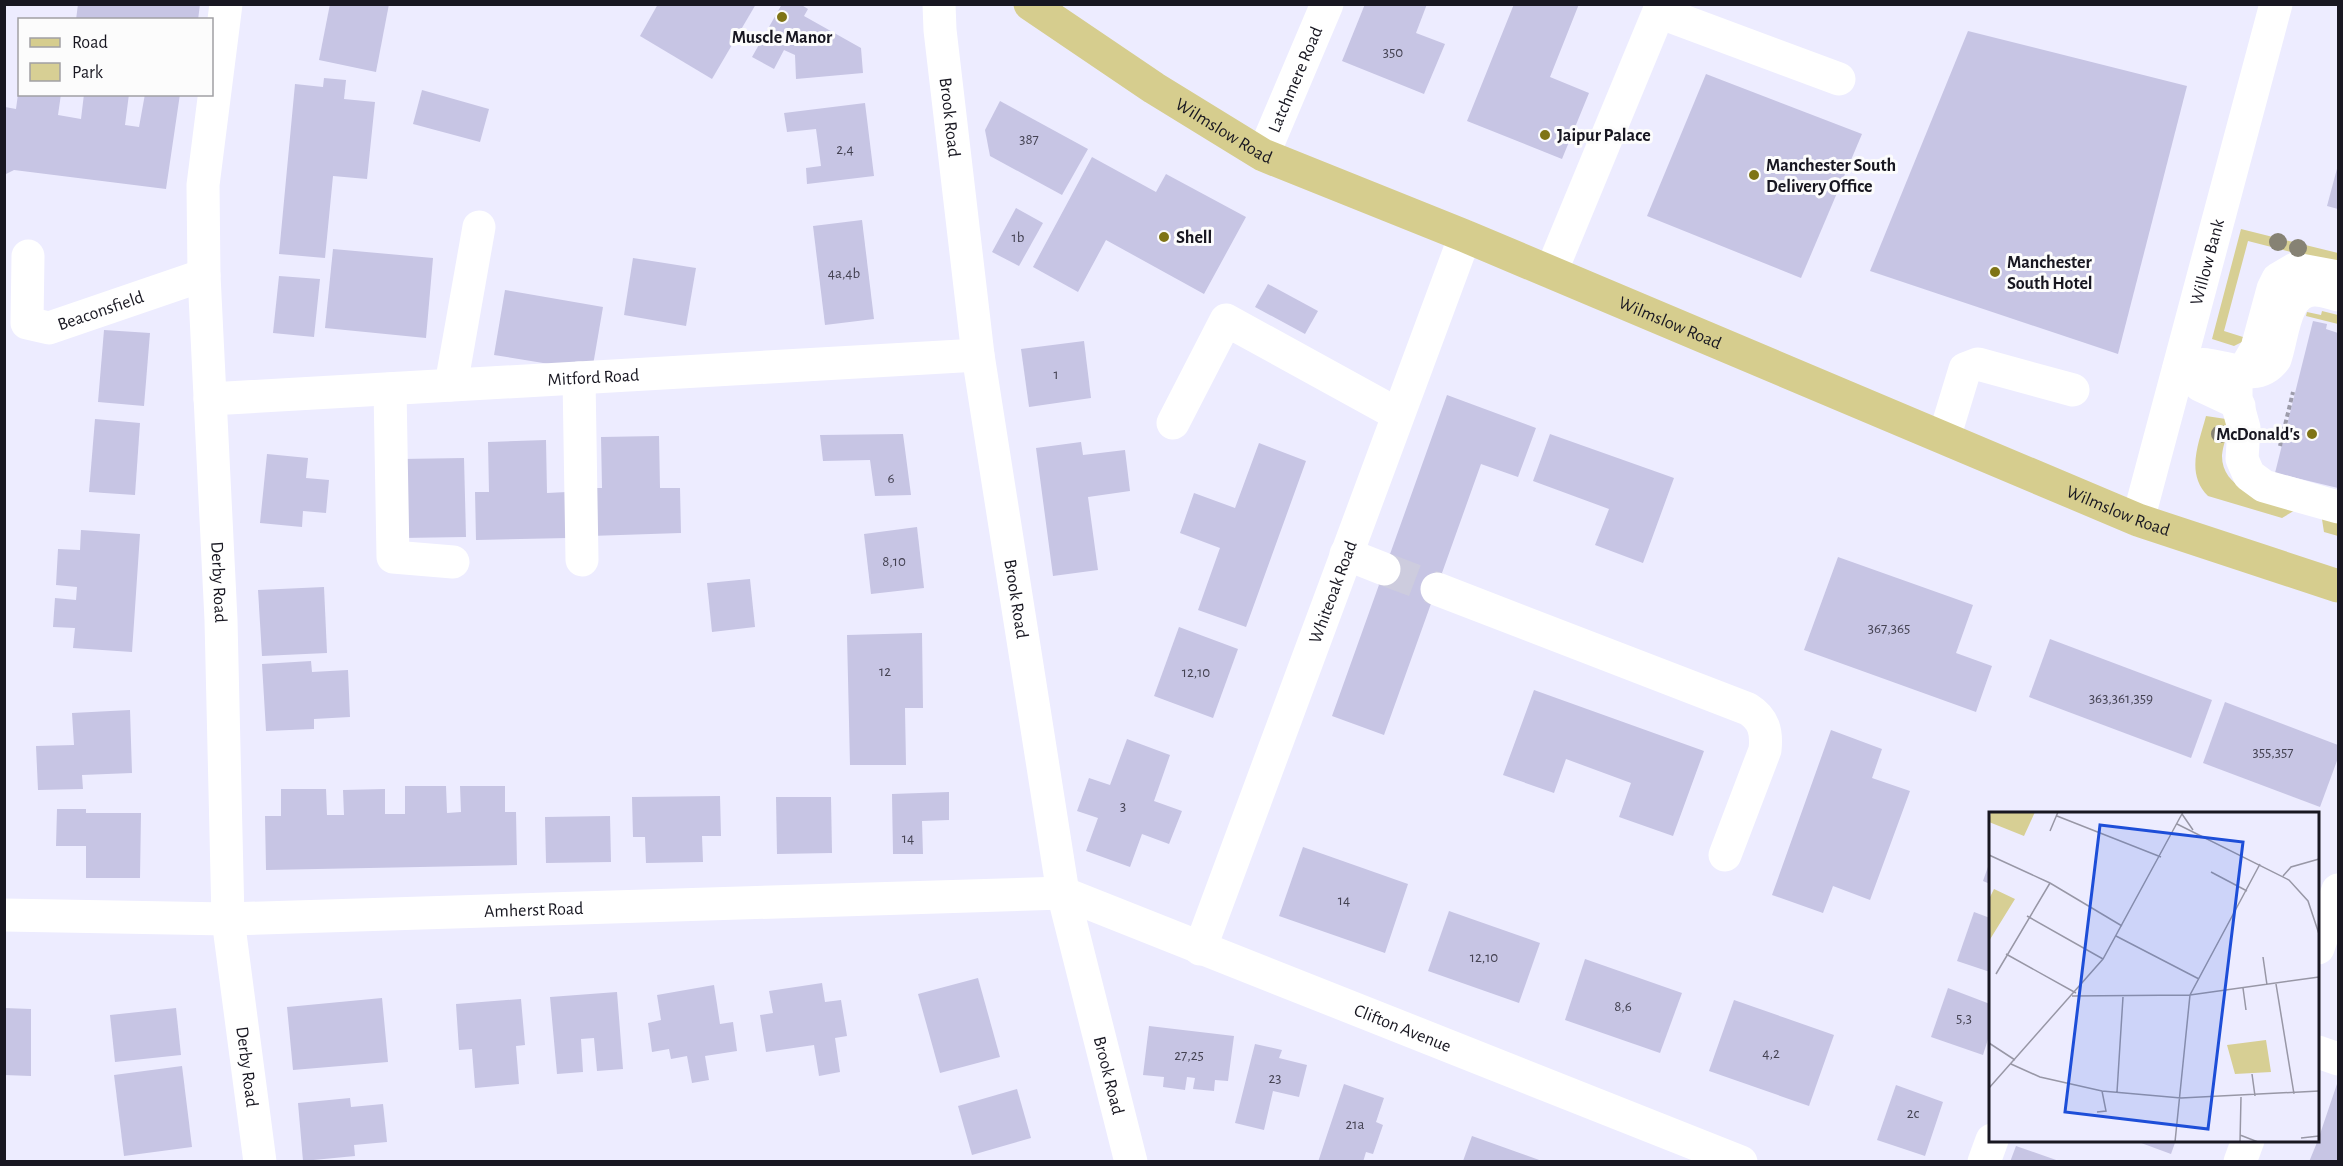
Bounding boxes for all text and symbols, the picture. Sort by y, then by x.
marker: Muscle Manor [775,10,789,24]
legend [18,18,213,96]
street label: Latchmere Road [1266,24,1326,135]
place label: Muscle Manor [732,29,833,47]
text: Road [72,34,108,52]
house number: 350 [1383,45,1403,60]
text: Park [72,64,104,82]
street label: Brook Road [936,77,963,158]
street label: Wilmslow Road [1172,95,1275,168]
place label: Jaipur Palace [1557,127,1651,145]
marker: Jaipur Palace [1538,128,1552,142]
house number: 387 [1019,132,1039,147]
house number: 2,4 [836,142,854,157]
place label: Manchester South Delivery Office [1766,157,1896,196]
marker: Manchester South Delivery Office [1747,168,1761,182]
street label: Willow Bank [2188,217,2228,307]
place label: Shell [1176,229,1212,247]
house number: 1b [1012,230,1025,245]
marker: Shell [1157,230,1171,244]
place label: Manchester South Hotel [2007,254,2093,293]
marker: Manchester South Hotel [1988,265,2002,279]
house number: 4a,4b [828,266,861,281]
street label: Beaconsfield [55,288,146,334]
street label: Wilmslow Road [1616,294,1724,353]
street label: Mitford Road [547,366,640,390]
house number: 1 [1053,367,1059,382]
place label: McDonald's [2216,426,2300,444]
marker: McDonald's [2305,427,2319,441]
house number: 6 [887,471,895,486]
street label: Wilmslow Road [2063,483,2172,540]
street label: Whiteoak Road [1306,539,1361,646]
street label: Derby Road [207,541,229,623]
house number: 8,10 [882,554,906,569]
street label: Brook Road [1000,558,1031,640]
house number: 367,365 [1868,621,1910,636]
house number: 12 [879,664,891,679]
house number: 12,10 [1182,665,1210,680]
house number: 363,361,359 [2089,691,2153,706]
house number: 355,357 [2253,745,2293,760]
house number: 3 [1120,799,1126,814]
inset map [1989,812,2319,1142]
house number: 14 [902,831,914,846]
house number: 14 [1338,893,1350,908]
street label: Amherst Road [484,900,584,921]
house number: 12,10 [1470,950,1498,965]
house number: 8,6 [1614,999,1632,1014]
street label: Clifton Avenue [1351,1001,1454,1056]
house number: 5,3 [1956,1011,1972,1026]
street label: Derby Road [232,1025,261,1108]
street label: Brook Road [1090,1035,1127,1117]
house number: 4,2 [1762,1046,1780,1061]
house number: 27,25 [1174,1048,1204,1063]
house number: 23 [1268,1071,1282,1086]
house number: 2c [1907,1106,1920,1121]
house number: 21a [1346,1117,1365,1132]

